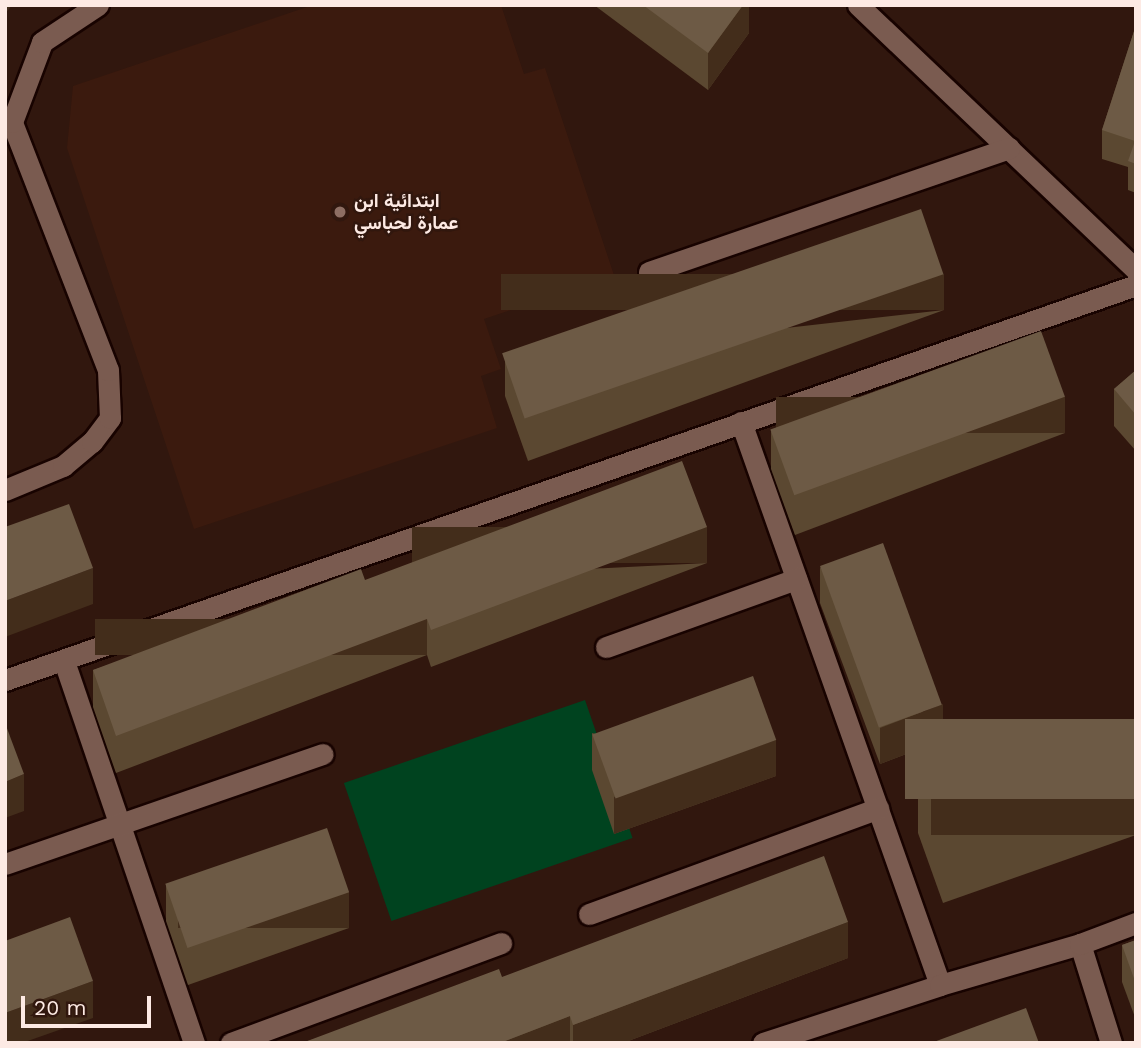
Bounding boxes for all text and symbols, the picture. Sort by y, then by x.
place label: ابتدائية ابن عمارة لحباسي [354,190,458,234]
marker: ابتدائية ابن عمارة لحباسي [332,204,348,220]
scale bar [24,982,154,1026]
text: 20 m [34,995,86,1020]

